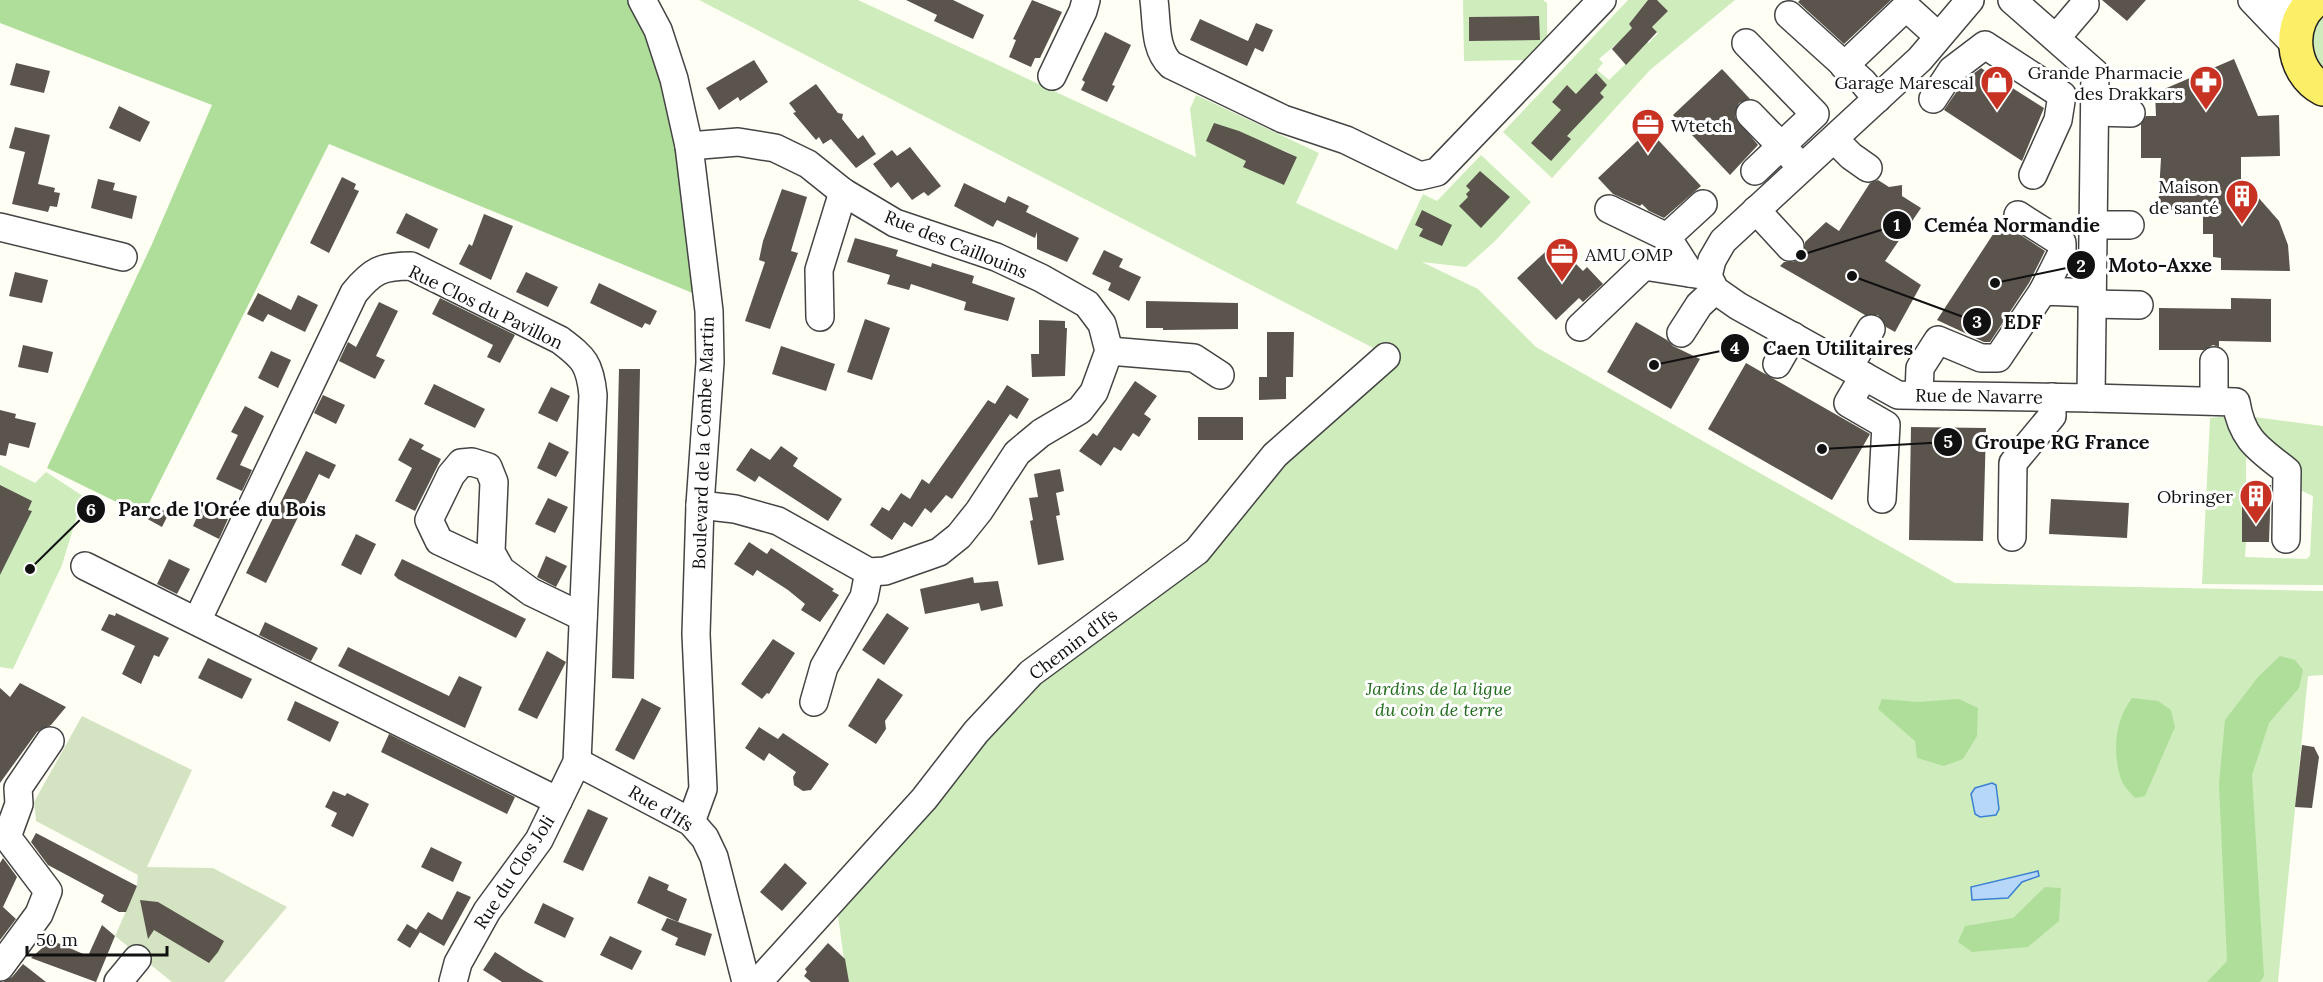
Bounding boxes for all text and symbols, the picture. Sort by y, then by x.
place label: Grande Pharmacie des Drakkars [2028,61,2183,105]
shop icon: Garage Marescal [1979,64,2015,111]
pharmacy icon: Grande Pharmacie des Drakkars [2188,64,2224,111]
place label: Garage Marescal [1834,71,1974,94]
office icon: Wtetch [1630,107,1666,154]
place label: Wtetch [1671,114,1733,137]
place label: Maison de santé [2149,175,2219,219]
building icon: Maison de santé [2224,178,2260,225]
street label: Rue des Caillouins [881,205,1031,283]
callout: Ceméa Normandie [1882,206,2112,244]
text: Ceméa Normandie [1924,212,2100,237]
text: 1 [1893,213,1901,236]
office icon: AMU OMP [1544,236,1580,283]
place label: AMU OMP [1584,243,1673,266]
callout: Moto-Axxe [2066,246,2224,284]
text: Moto-Axxe [2108,252,2212,277]
text: 2 [2076,254,2086,277]
street label: Rue Clos du Pavillon [405,260,567,354]
callout: EDF [1962,303,2054,341]
text: EDF [2004,309,2043,334]
text: 3 [1972,310,1982,333]
street label: Boulevard de la Combe Martin [687,316,719,570]
callout: Caen Utilitaires [1720,329,1925,367]
text: Caen Utilitaires [1763,335,1914,360]
text: 4 [1730,336,1740,359]
street label: Rue de Navarre [1915,383,2043,409]
callout: Groupe RG France [1933,423,2162,461]
text: Groupe RG France [1974,429,2150,454]
text: 5 [1943,430,1953,453]
building icon: Obringer [2238,478,2274,525]
place label: Obringer [2157,485,2233,508]
callout: Parc de l'Orée du Bois [76,490,338,528]
text: Parc de l'Orée du Bois [118,496,326,521]
text: 6 [86,498,96,521]
street label: Chemin d'Ifs [1024,603,1122,685]
park label: Jardins de la ligue du coin de terre [1365,677,1512,721]
street label: Rue d'Ifs [625,780,697,836]
street label: Rue du Clos Joli [469,811,559,933]
scale bar [27,919,166,957]
text: 50 m [36,928,78,951]

